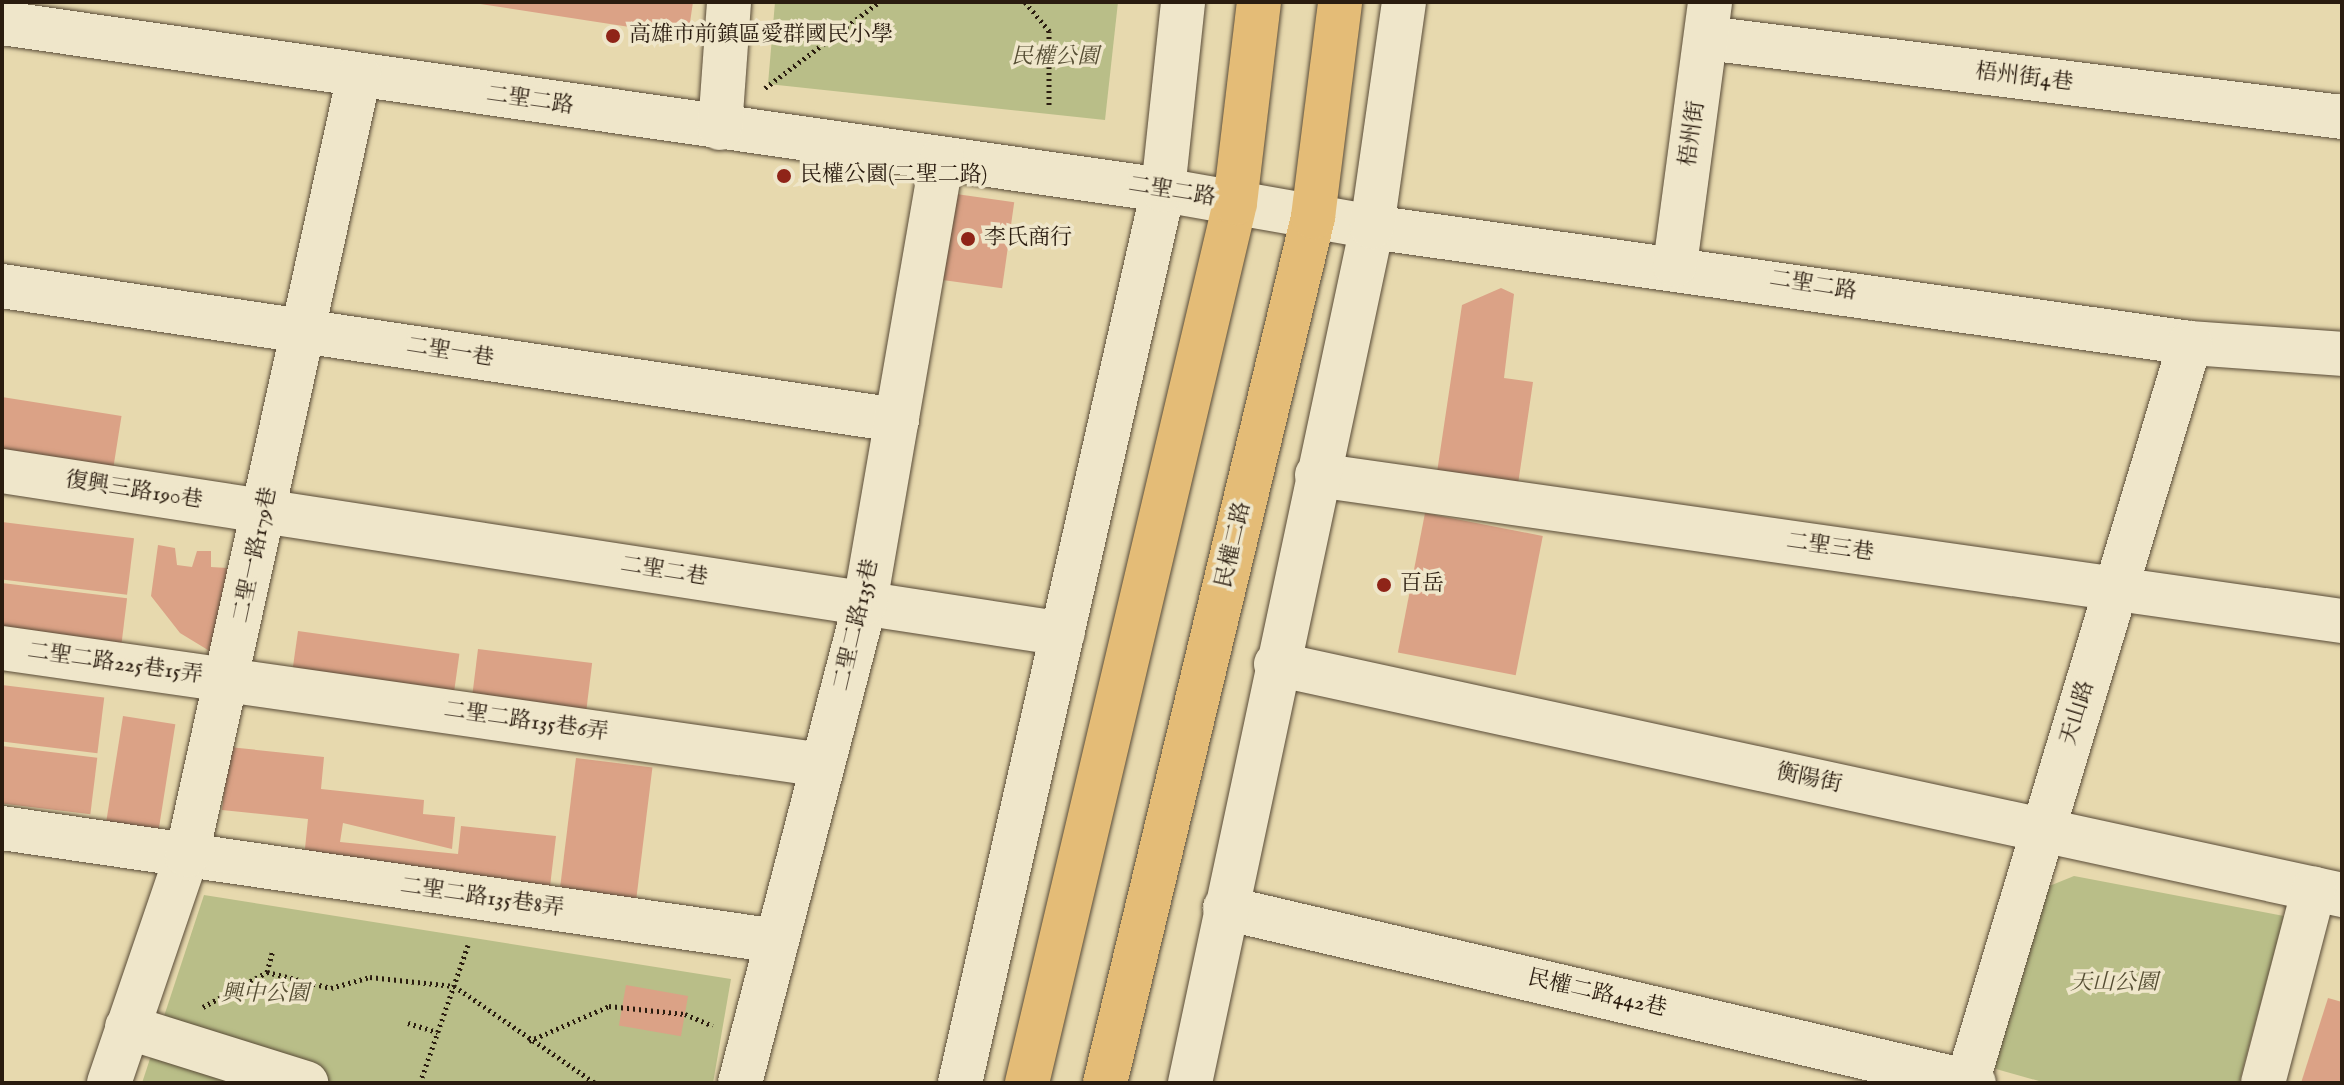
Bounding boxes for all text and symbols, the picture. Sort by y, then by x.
place label: 高雄市前鎮區愛群國民小學 [629,23,893,49]
marker: 高雄市前鎮區愛群國民小學 [604,27,622,45]
park label: 民權公園 [1011,45,1099,71]
street label: 梧州街4巷 [1973,59,2075,97]
street label: 二聖二路 [485,82,575,120]
street label: 梧州街 [1675,99,1711,169]
place label: 民權公園(二聖二路) [800,163,987,189]
marker: 民權公園(二聖二路) [775,167,793,185]
street label: 二聖二路 [1126,172,1218,212]
place label: 李氏商行 [984,226,1072,252]
marker: 李氏商行 [959,230,977,248]
street label: 二聖二路 [1767,266,1859,306]
street label: 二聖一巷 [404,333,496,373]
street label: 復興三路190巷 [63,467,205,515]
street label: 二聖一路179巷 [229,485,283,625]
street label: 民權二路 [1211,499,1257,591]
street label: 二聖三巷 [1785,529,1875,567]
street label: 二聖二巷 [618,552,710,592]
street label: 二聖二路135巷 [829,557,885,693]
place label: 百岳 [1400,572,1444,598]
marker: 百岳 [1375,576,1393,594]
street label: 二聖二路225巷15弄 [26,639,204,689]
street label: 天山路 [2056,678,2100,748]
street label: 二聖二路135巷6弄 [442,697,610,747]
street label: 衡陽街 [1774,759,1844,799]
street label: 二聖二路135巷8弄 [398,873,566,923]
street label: 民權二路442巷 [1525,965,1669,1023]
park label: 天山公園 [2070,971,2158,997]
park label: 興中公園 [221,982,309,1008]

